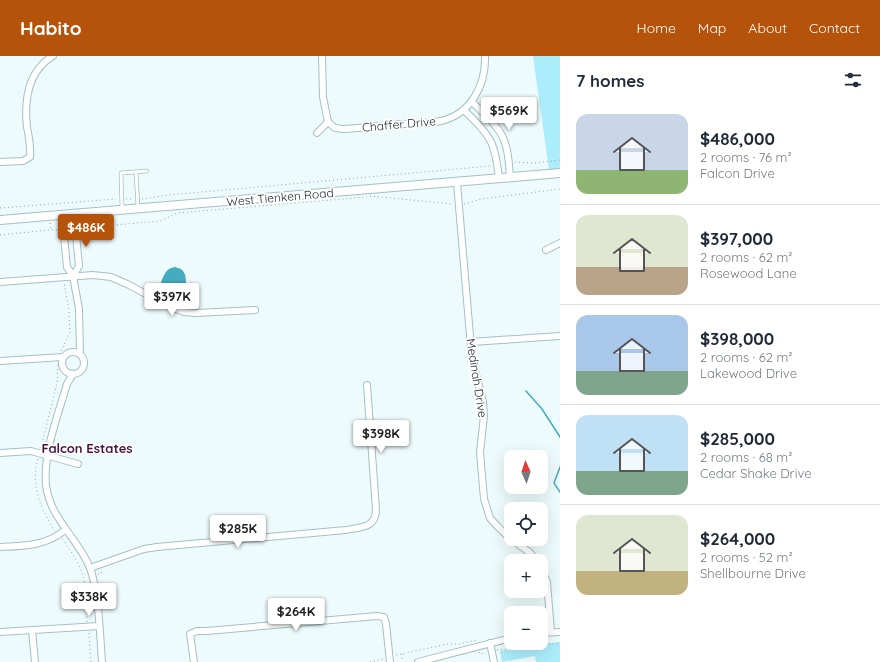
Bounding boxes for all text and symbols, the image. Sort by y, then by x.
text: Habito [20,16,82,40]
text: Home [637,19,676,37]
text: Map [698,19,726,37]
text: About [748,19,787,37]
text: Contact [809,19,860,37]
icon: filters [842,69,864,91]
text: 7 homes [576,70,645,91]
pin: $569K [481,97,537,131]
text: $569K [490,102,528,118]
street label: Chaffer Drive [361,113,437,135]
text: $486,000 [700,128,775,149]
icon: home [608,130,656,178]
text: 2 rooms · 76 m² [700,149,792,165]
text: Falcon Drive [700,165,775,181]
street label: West Tienken Road [226,185,334,209]
pin: $486K [58,214,114,248]
text: $486K [67,219,105,235]
text: $397,000 [700,228,773,249]
icon: home [608,231,656,279]
text: 2 rooms · 62 m² [700,249,792,265]
text: Rosewood Lane [700,265,797,281]
pin: $397K [144,283,200,317]
text: $397K [153,288,191,304]
text: $398,000 [700,328,774,349]
icon: home [608,331,656,379]
street label: Medinah Drive [463,337,491,419]
text: 2 rooms · 62 m² [700,349,792,365]
text: Lakewood Drive [700,365,797,381]
pin: $398K [353,420,409,454]
text: $398K [362,425,400,441]
text: $285,000 [700,428,775,449]
icon: home [608,431,656,479]
district label: Falcon Estates [41,440,133,456]
text: 2 rooms · 68 m² [700,449,792,465]
north arrow [504,450,548,494]
map controls [504,450,548,650]
text: Cedar Shake Drive [700,465,812,481]
button: locate [504,502,548,546]
pin: $285K [210,515,266,549]
text: $285K [219,520,257,536]
text: $264,000 [700,528,775,549]
icon: home [608,531,656,579]
text: 2 rooms · 52 m² [700,549,793,565]
button: + [504,554,548,598]
text: Shellbourne Drive [700,565,806,581]
pin: $338K [61,583,117,617]
text: $338K [70,588,108,604]
pin: $264K [268,598,324,632]
text: $264K [277,603,315,619]
button: − [504,606,548,650]

